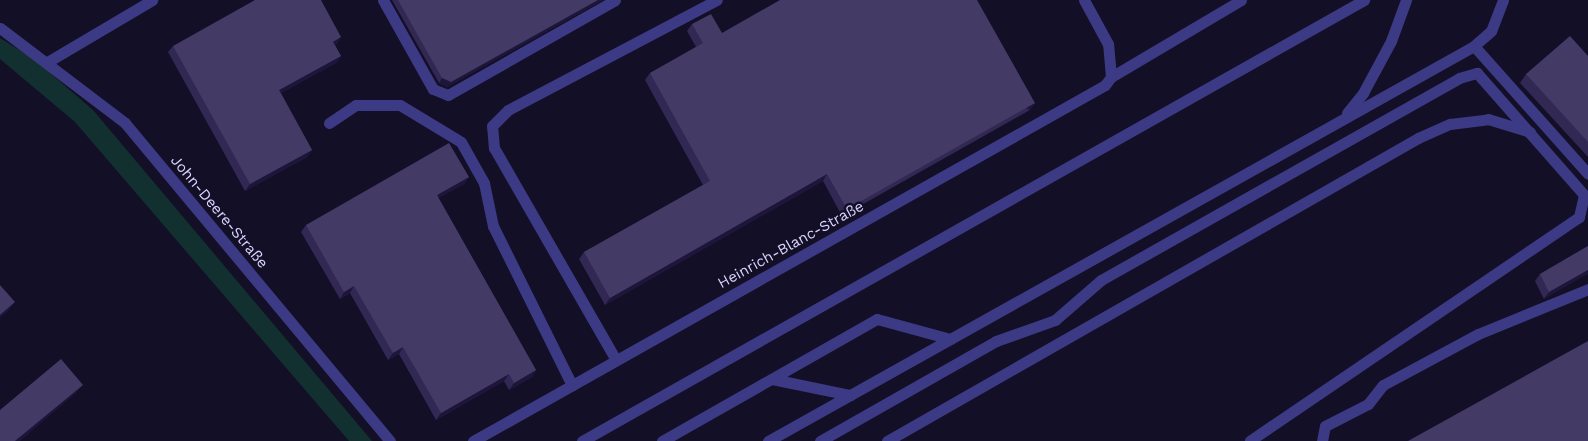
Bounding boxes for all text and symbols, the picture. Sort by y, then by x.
street label: John-Deere-Straße [167,152,271,272]
street label: Heinrich-Blanc-Straße [715,197,867,293]

